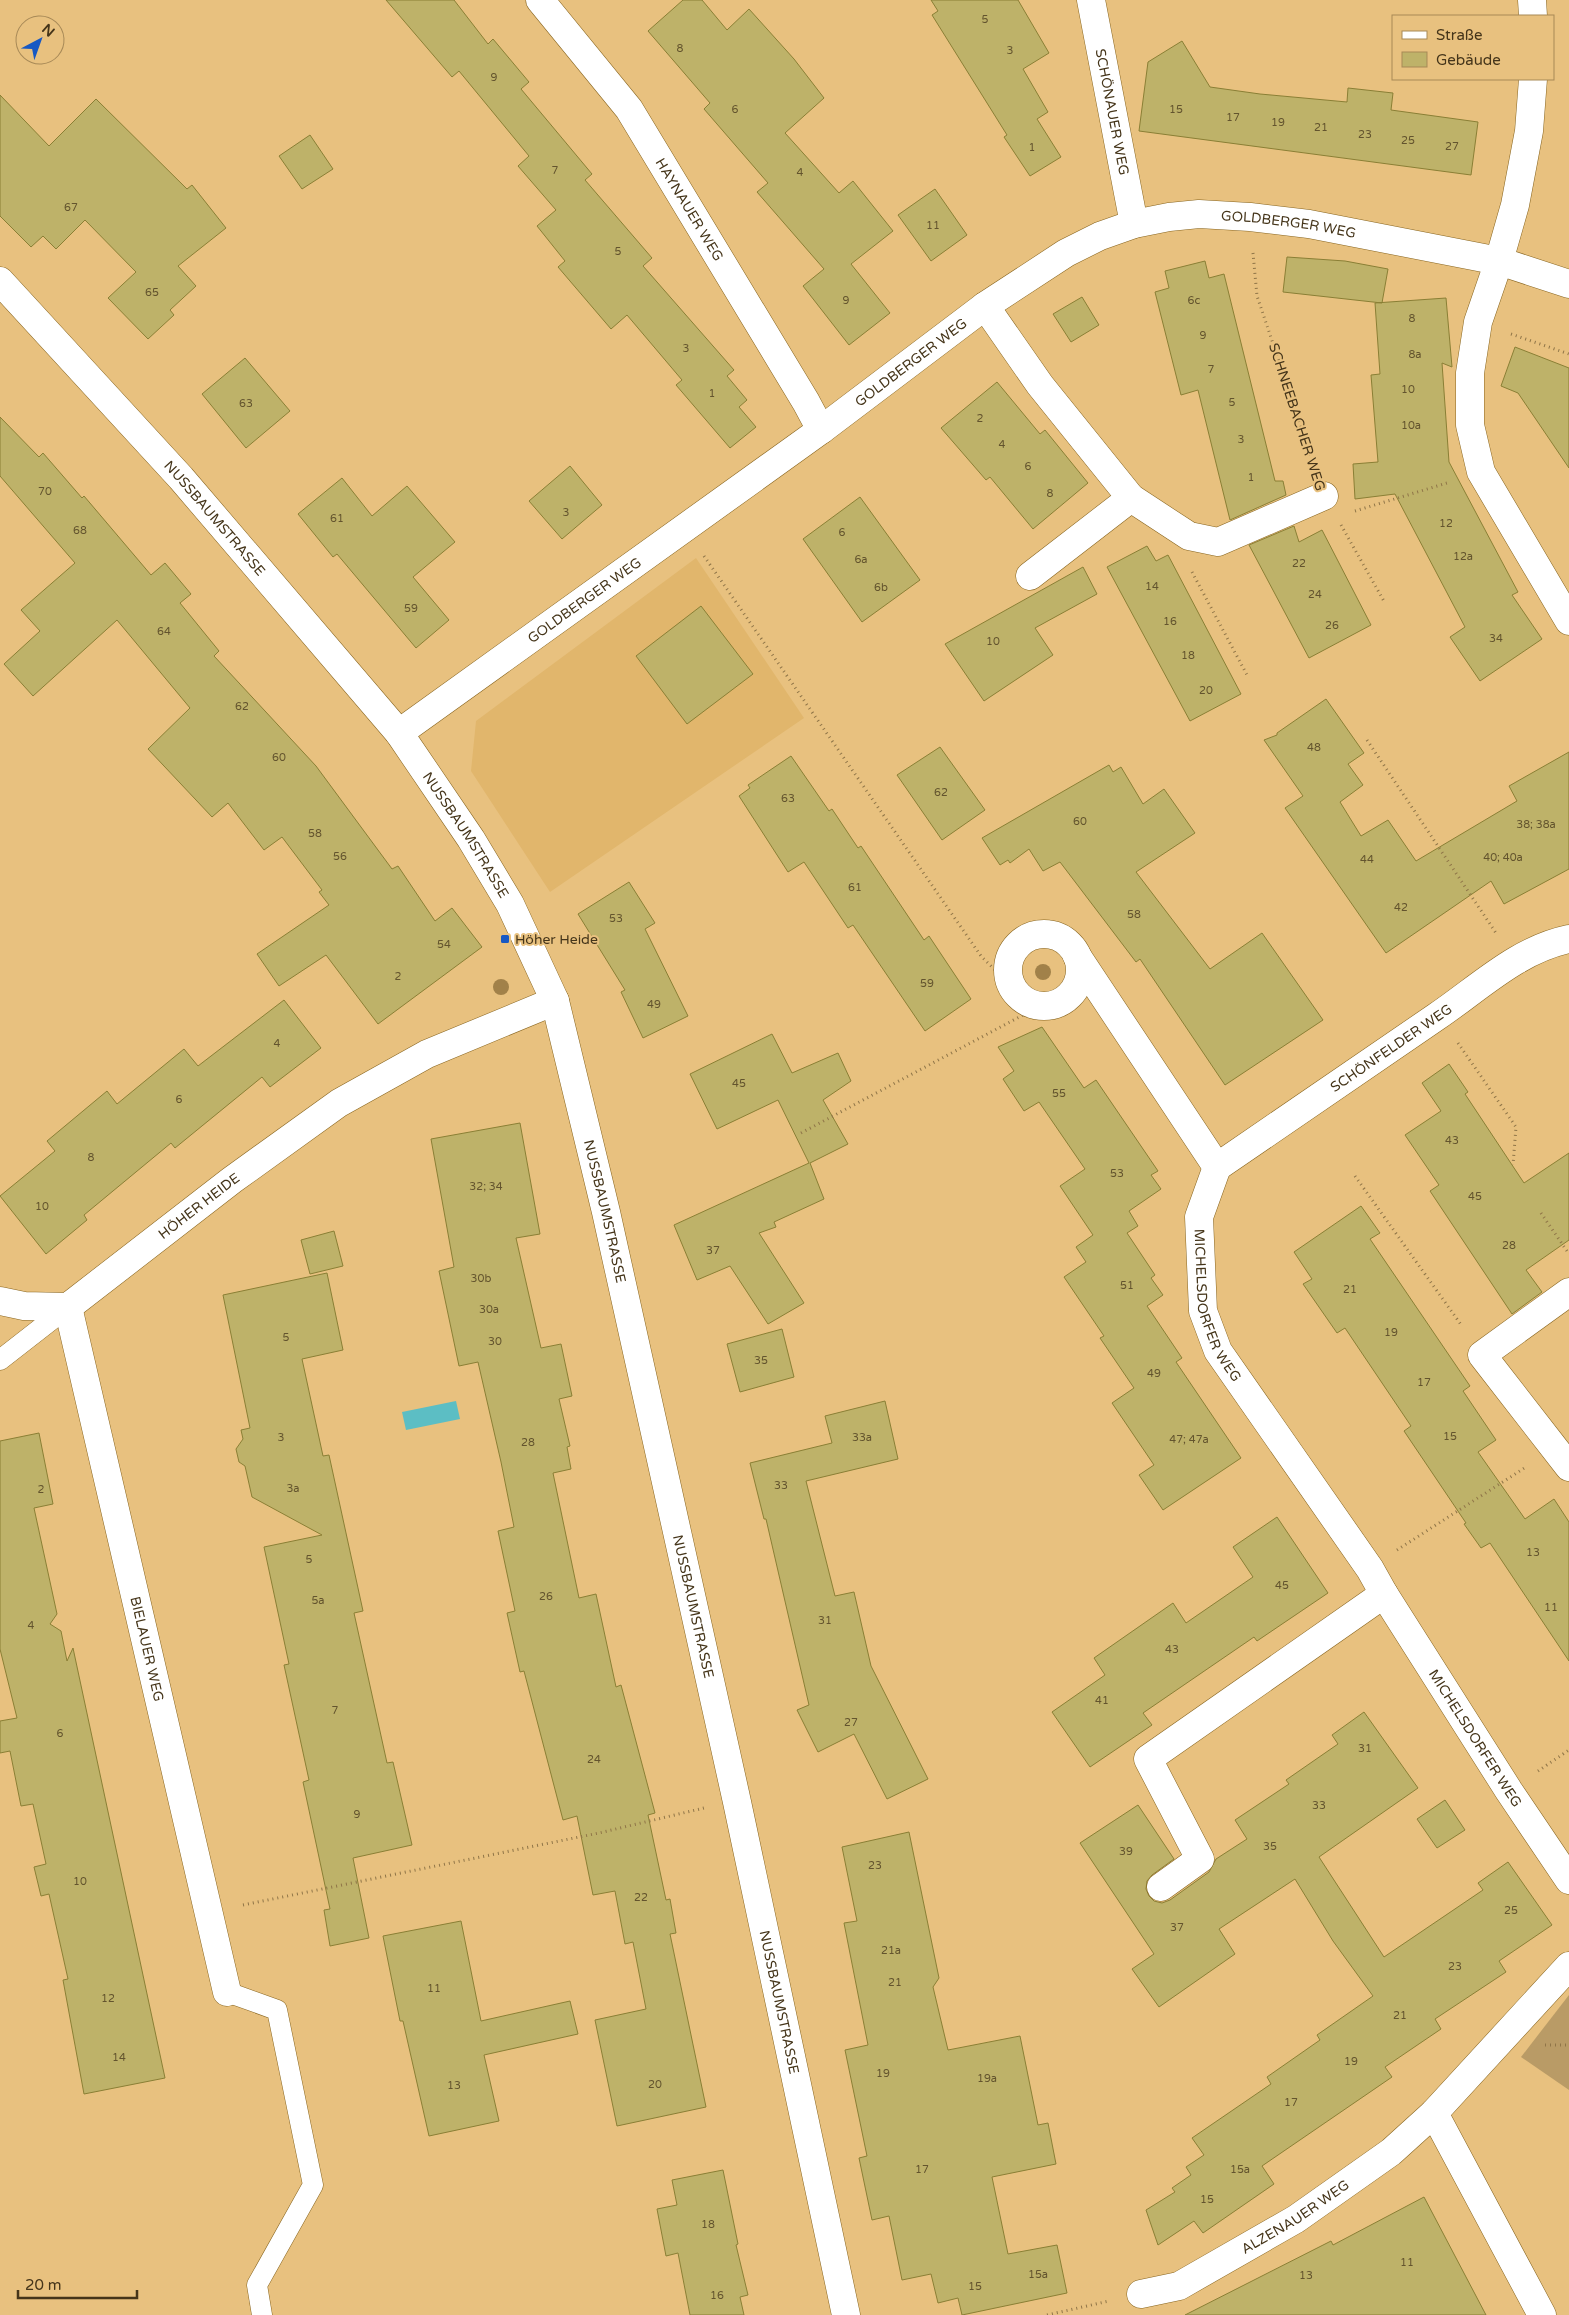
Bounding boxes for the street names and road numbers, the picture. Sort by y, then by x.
street label: SCHÖNAUER WEG [1092,47,1133,177]
street label: HAYNAUER WEG [652,155,727,264]
street label: GOLDBERGER WEG [1221,207,1357,241]
street label: GOLDBERGER WEG [851,314,970,410]
street label: SCHNEEBACHER WEG [1265,341,1329,493]
street label: NUSSBAUMSTRASSE [161,457,269,579]
street label: GOLDBERGER WEG [524,553,644,647]
street label: NUSSBAUMSTRASSE [419,769,513,901]
street label: SCHÖNFELDER WEG [1327,1000,1455,1095]
street label: NUSSBAUMSTRASSE [580,1138,630,1284]
street label: HÖHER HEIDE [155,1169,243,1242]
street label: MICHELSDORFER WEG [1191,1228,1245,1385]
street label: NUSSBAUMSTRASSE [669,1533,718,1680]
street label: BIELAUER WEG [127,1595,168,1703]
street label: MICHELSDORFER WEG [1425,1666,1526,1810]
street label: NUSSBAUMSTRASSE [756,1929,803,2076]
street label: ALZENAUER WEG [1238,2176,1352,2257]

